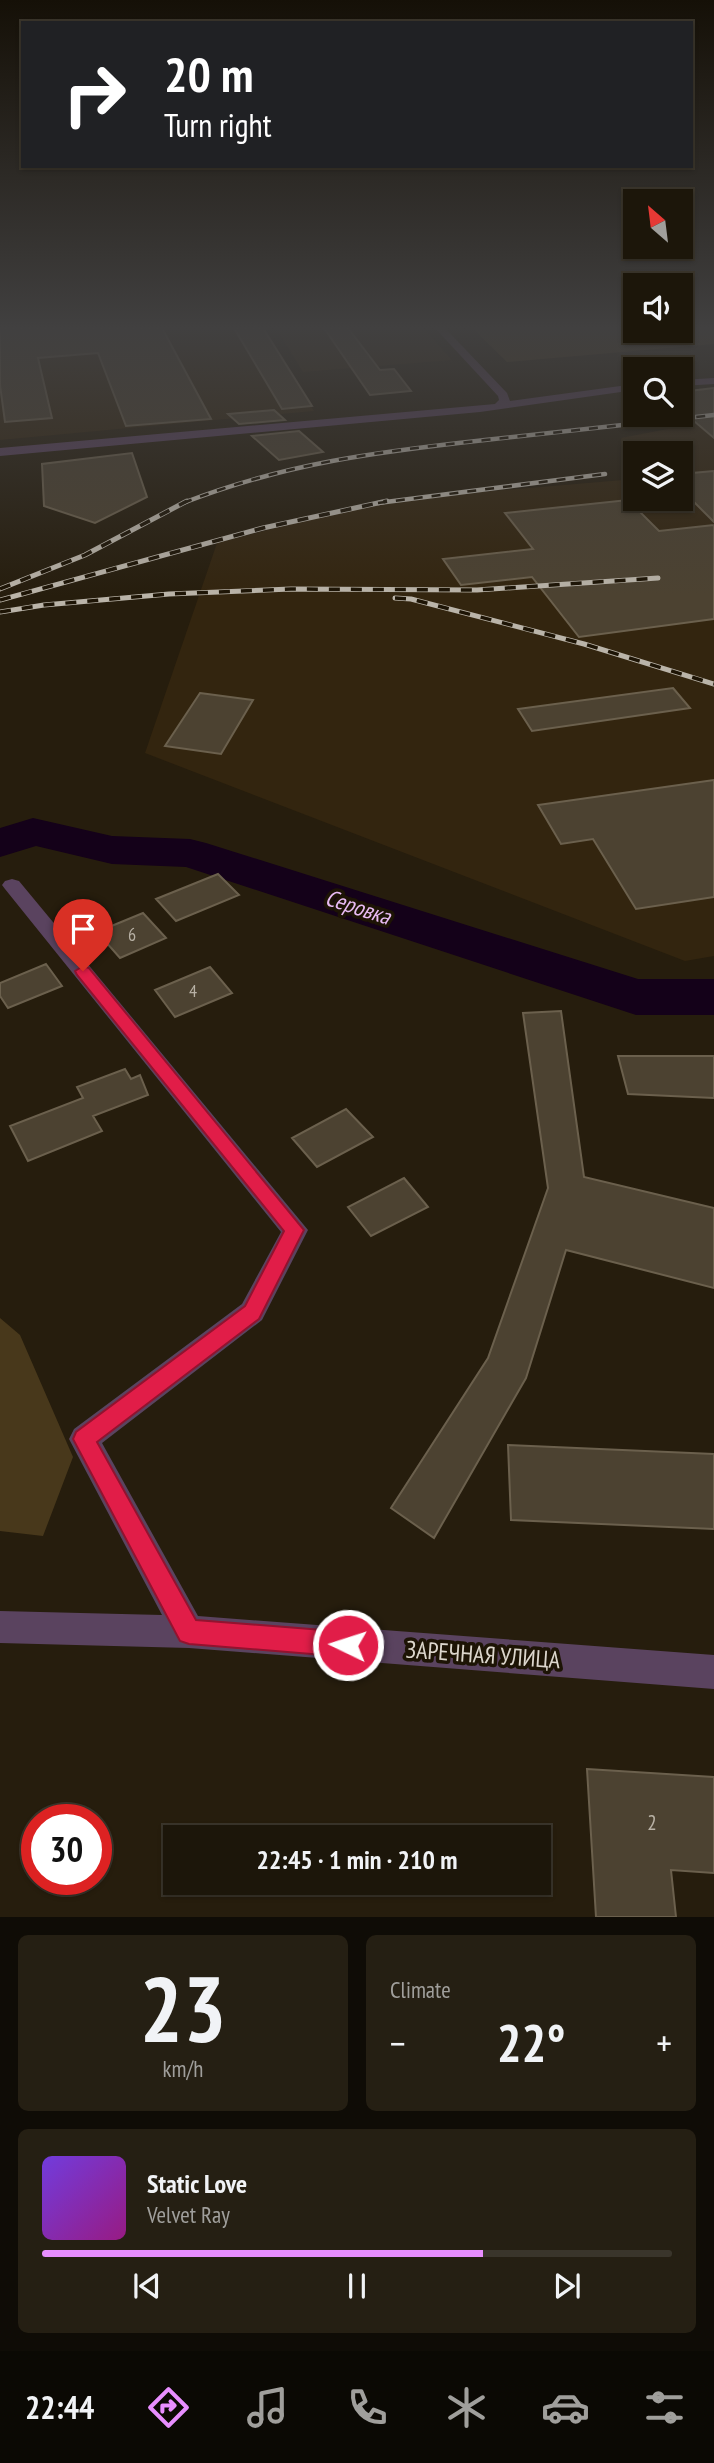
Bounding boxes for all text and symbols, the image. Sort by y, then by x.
text: 20 m [164,42,253,106]
icon: right [49,49,140,140]
text: Turn right [164,104,272,146]
north arrow [623,189,693,259]
map controls [623,189,693,511]
button: sound [623,273,693,343]
button: search [623,357,693,427]
button: layers [623,441,693,511]
water label: Серовка [322,882,396,931]
pin [53,899,113,971]
icon: arrive [64,910,102,948]
house number: 6 [128,923,136,946]
house number: 4 [189,979,197,1002]
position arrow [311,1608,385,1682]
street label: ЗАРЕЧНАЯ УЛИЦА [405,1634,562,1675]
speed limit sign: 30 [21,1804,112,1895]
house number: 2 [647,1809,657,1836]
text: 22:45 · 1 min · 210 m [257,1843,457,1876]
text: 23 [140,1949,227,2067]
text: Climate [390,1975,451,2004]
text: 22° [497,2009,565,2076]
text: − [390,2018,406,2067]
text: + [656,2018,672,2067]
text: km/h [163,2054,203,2083]
text: Static Love [147,2167,247,2200]
text: Velvet Ray [147,2200,230,2229]
icon: previous [128,2267,166,2305]
icon: pause [338,2267,376,2305]
icon: next [548,2267,586,2305]
icon: directions [144,2383,193,2432]
icon: music [243,2383,292,2432]
icon: phone [343,2383,392,2432]
icon: climate [442,2383,491,2432]
icon: car [541,2383,590,2432]
icon: filters [640,2383,689,2432]
text: 22:44 [25,2386,94,2428]

